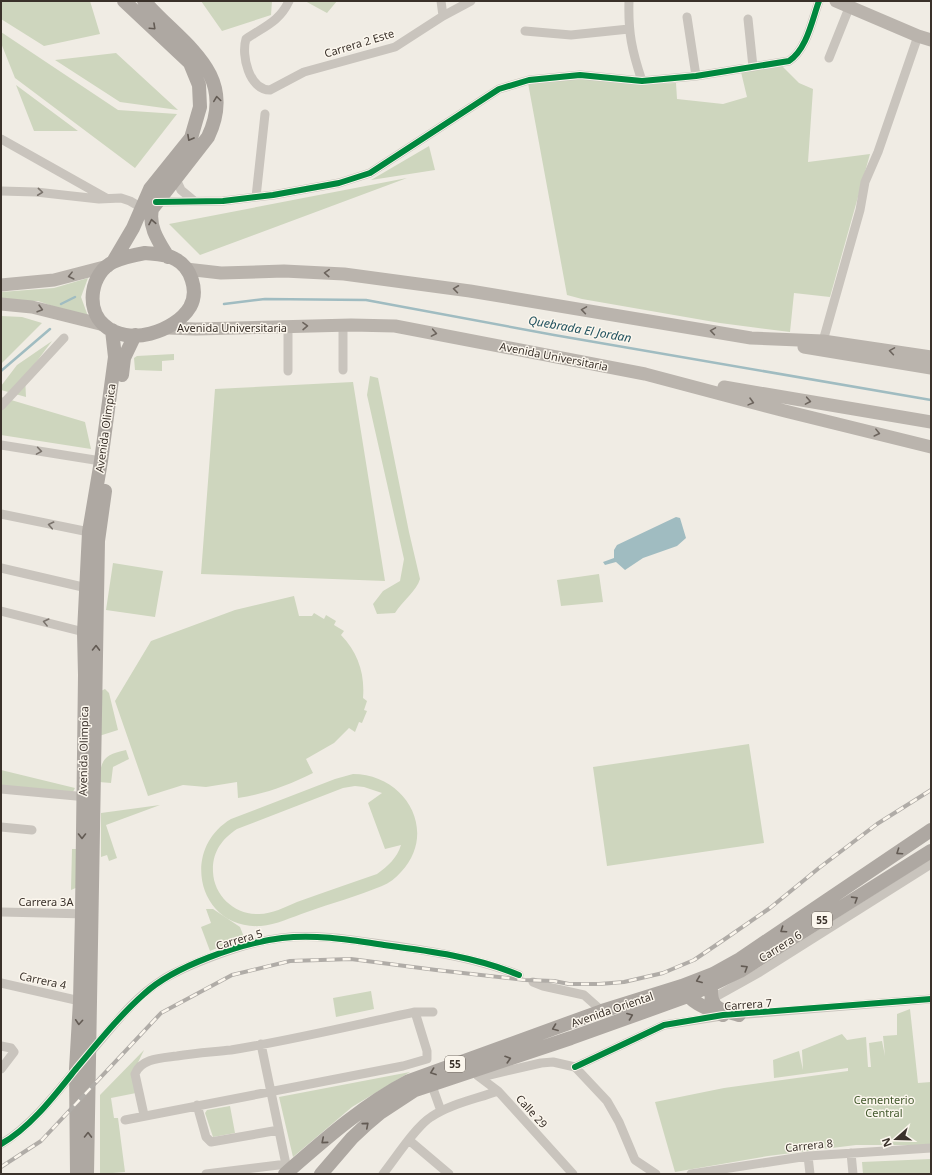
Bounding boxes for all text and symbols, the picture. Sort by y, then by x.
one-way arrow [148,23,156,30]
street label: Carrera 2 Este [322,25,396,61]
one-way arrow [213,96,222,102]
one-way arrow [187,134,195,141]
one-way arrow [37,188,43,197]
one-way arrow [148,218,156,225]
one-way arrow [324,269,330,277]
one-way arrow [67,272,74,280]
one-way arrow [453,285,459,294]
one-way arrow [36,304,43,313]
one-way arrow [581,306,588,315]
water label: Quebrada El Jordan [527,312,633,346]
street label: Avenida Universitaria [177,320,287,335]
one-way arrow [302,322,308,330]
one-way arrow [710,328,716,336]
one-way arrow [431,329,437,337]
street label: Avenida Universitaria [499,338,609,374]
one-way arrow [889,347,896,356]
street label: Avenida Olimpica [91,382,119,474]
one-way arrow [805,396,811,405]
one-way arrow [747,397,754,406]
one-way arrow [873,429,880,437]
one-way arrow [36,446,43,455]
one-way arrow [48,521,54,529]
one-way arrow [43,618,50,627]
one-way arrow [92,645,100,651]
street label: Avenida Olimpica [75,706,91,796]
one-way arrow [78,833,86,839]
one-way arrow [896,847,903,854]
street label: Carrera 3A [19,894,74,909]
one-way arrow [851,896,858,903]
road number: 55 [812,912,832,928]
street label: Carrera 5 [214,925,264,953]
one-way arrow [780,925,787,933]
street label: Carrera 6 [756,927,804,965]
one-way arrow [741,965,748,973]
street label: Carrera 4 [18,968,69,992]
one-way arrow [695,975,702,983]
street label: Avenida Oriental [569,988,655,1030]
street label: Carrera 7 [724,995,772,1013]
one-way arrow [627,1012,634,1020]
one-way arrow [74,1019,83,1025]
one-way arrow [552,1024,559,1032]
one-way arrow [504,1055,511,1064]
road number: 55 [445,1056,465,1072]
one-way arrow [429,1067,436,1075]
street label: Calle 29 [513,1091,551,1131]
park label: Cementerio Central [854,1092,915,1120]
north arrow [876,1119,916,1159]
one-way arrow [361,1122,369,1129]
one-way arrow [84,1132,92,1138]
street label: Carrera 8 [784,1135,834,1155]
one-way arrow [321,1136,328,1143]
text: N [878,1136,895,1149]

